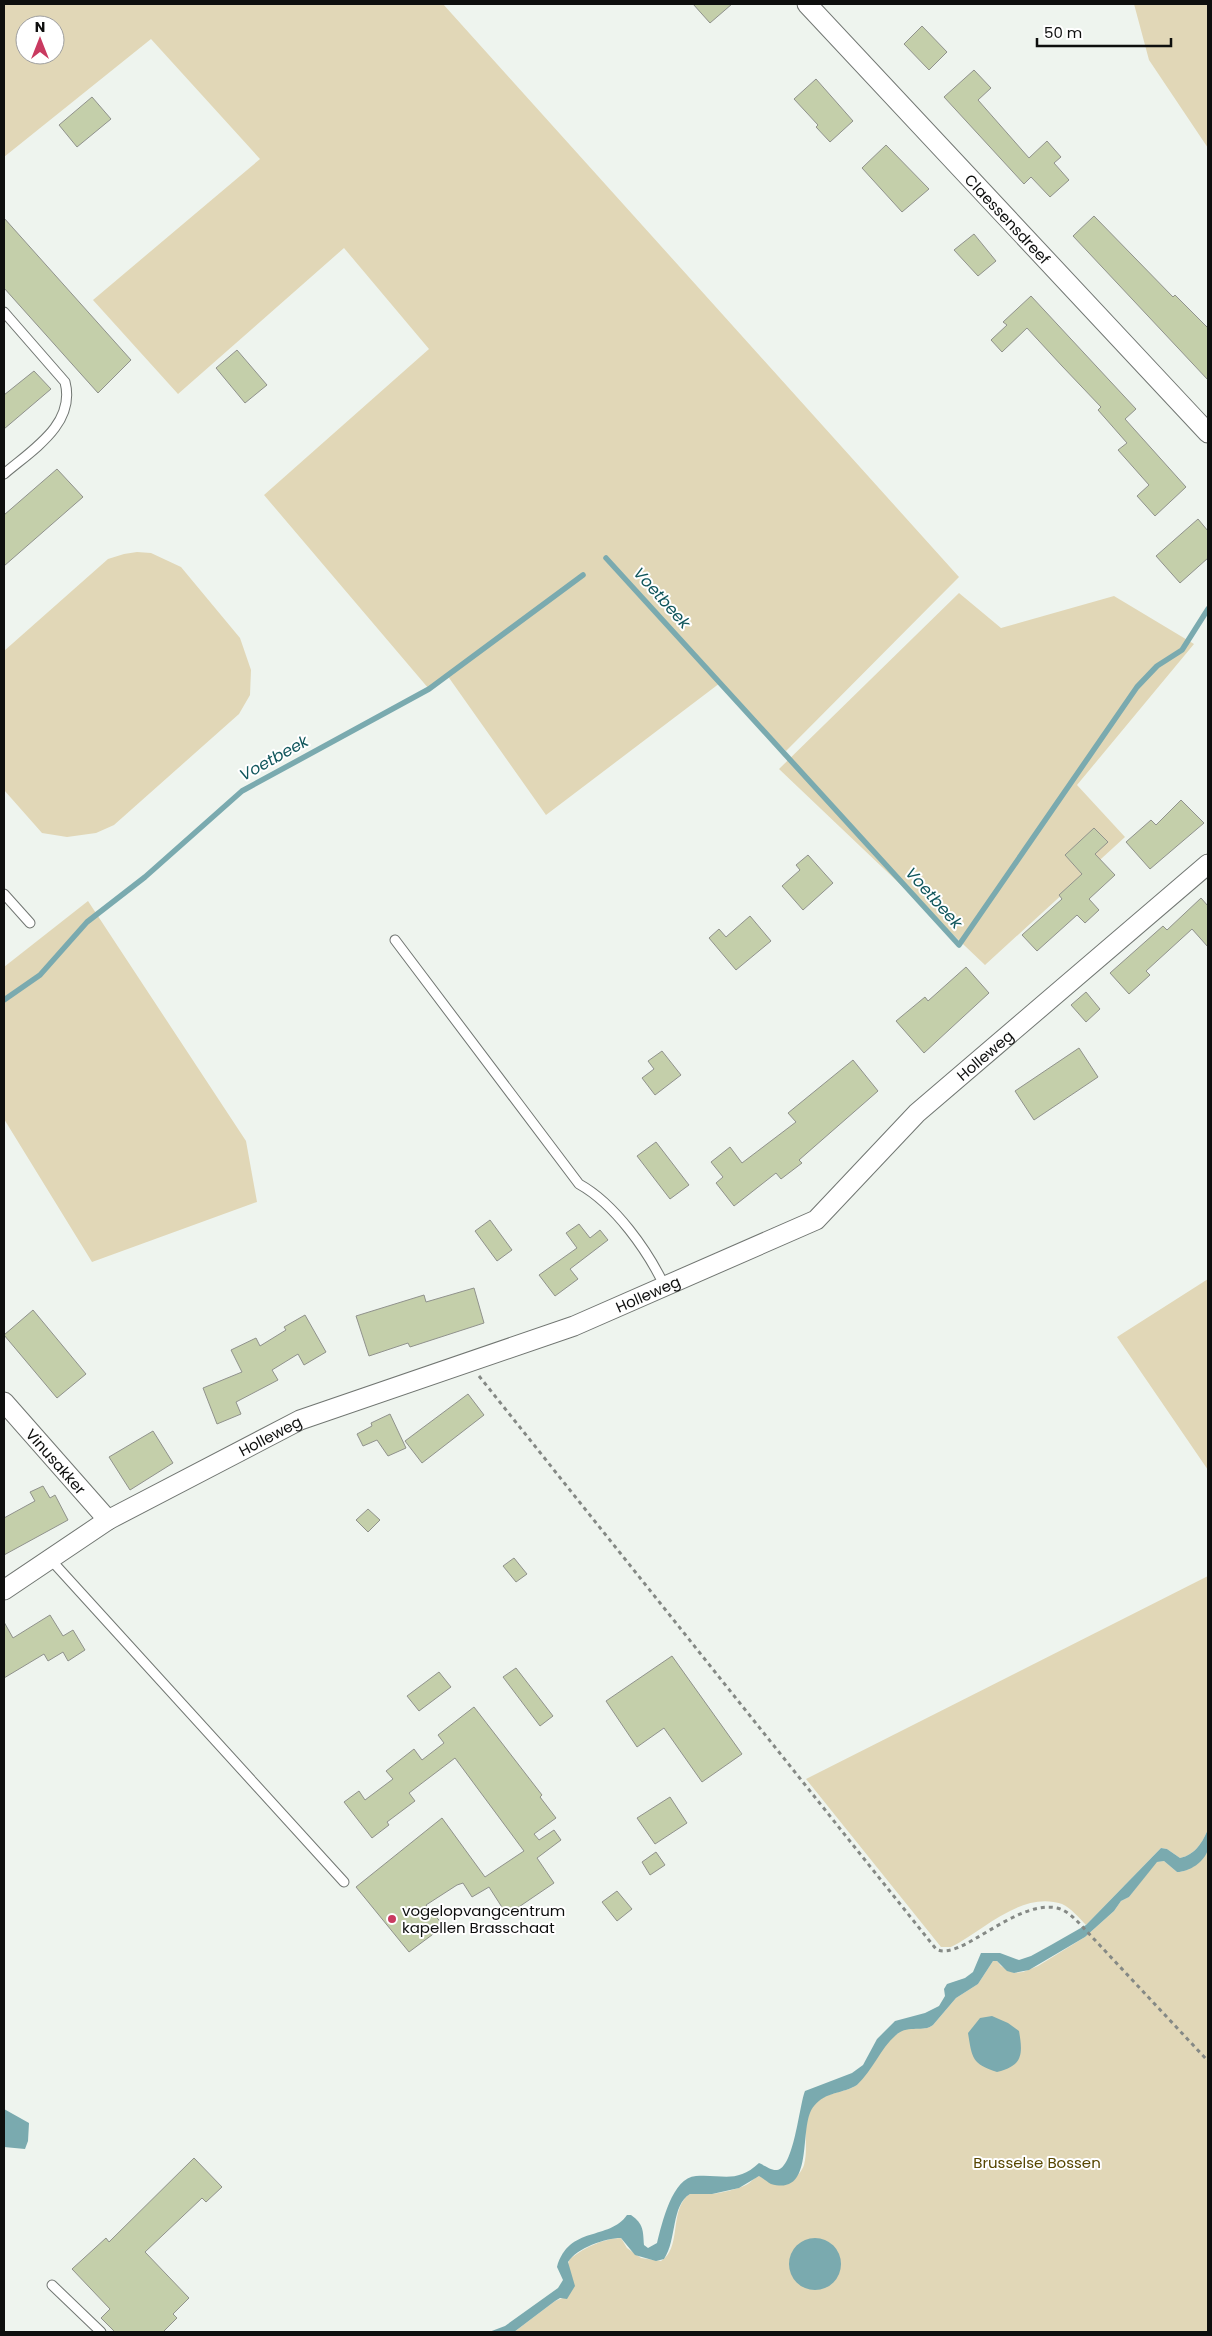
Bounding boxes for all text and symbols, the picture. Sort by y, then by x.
north arrow [15,15,65,65]
scale bar [1037,15,1171,47]
text: N [35,17,45,37]
text: 50 m [1044,22,1082,43]
street label: Claessensdreef [960,169,1055,269]
water label: Voetbeek [628,562,696,634]
water label: Voetbeek [235,729,313,786]
water label: Voetbeek [900,862,968,934]
street label: Holleweg [952,1025,1018,1085]
street label: Holleweg [612,1270,683,1317]
street label: Holleweg [235,1411,305,1461]
street label: Vinusakker [21,1424,91,1499]
place label: vogelopvangcentrum kapellen Brasschaat [402,1900,565,1938]
marker: vogelopvangcentrum kapellen Brasschaat [386,1913,398,1925]
park label: Brusselse Bossen [973,2152,1101,2173]

